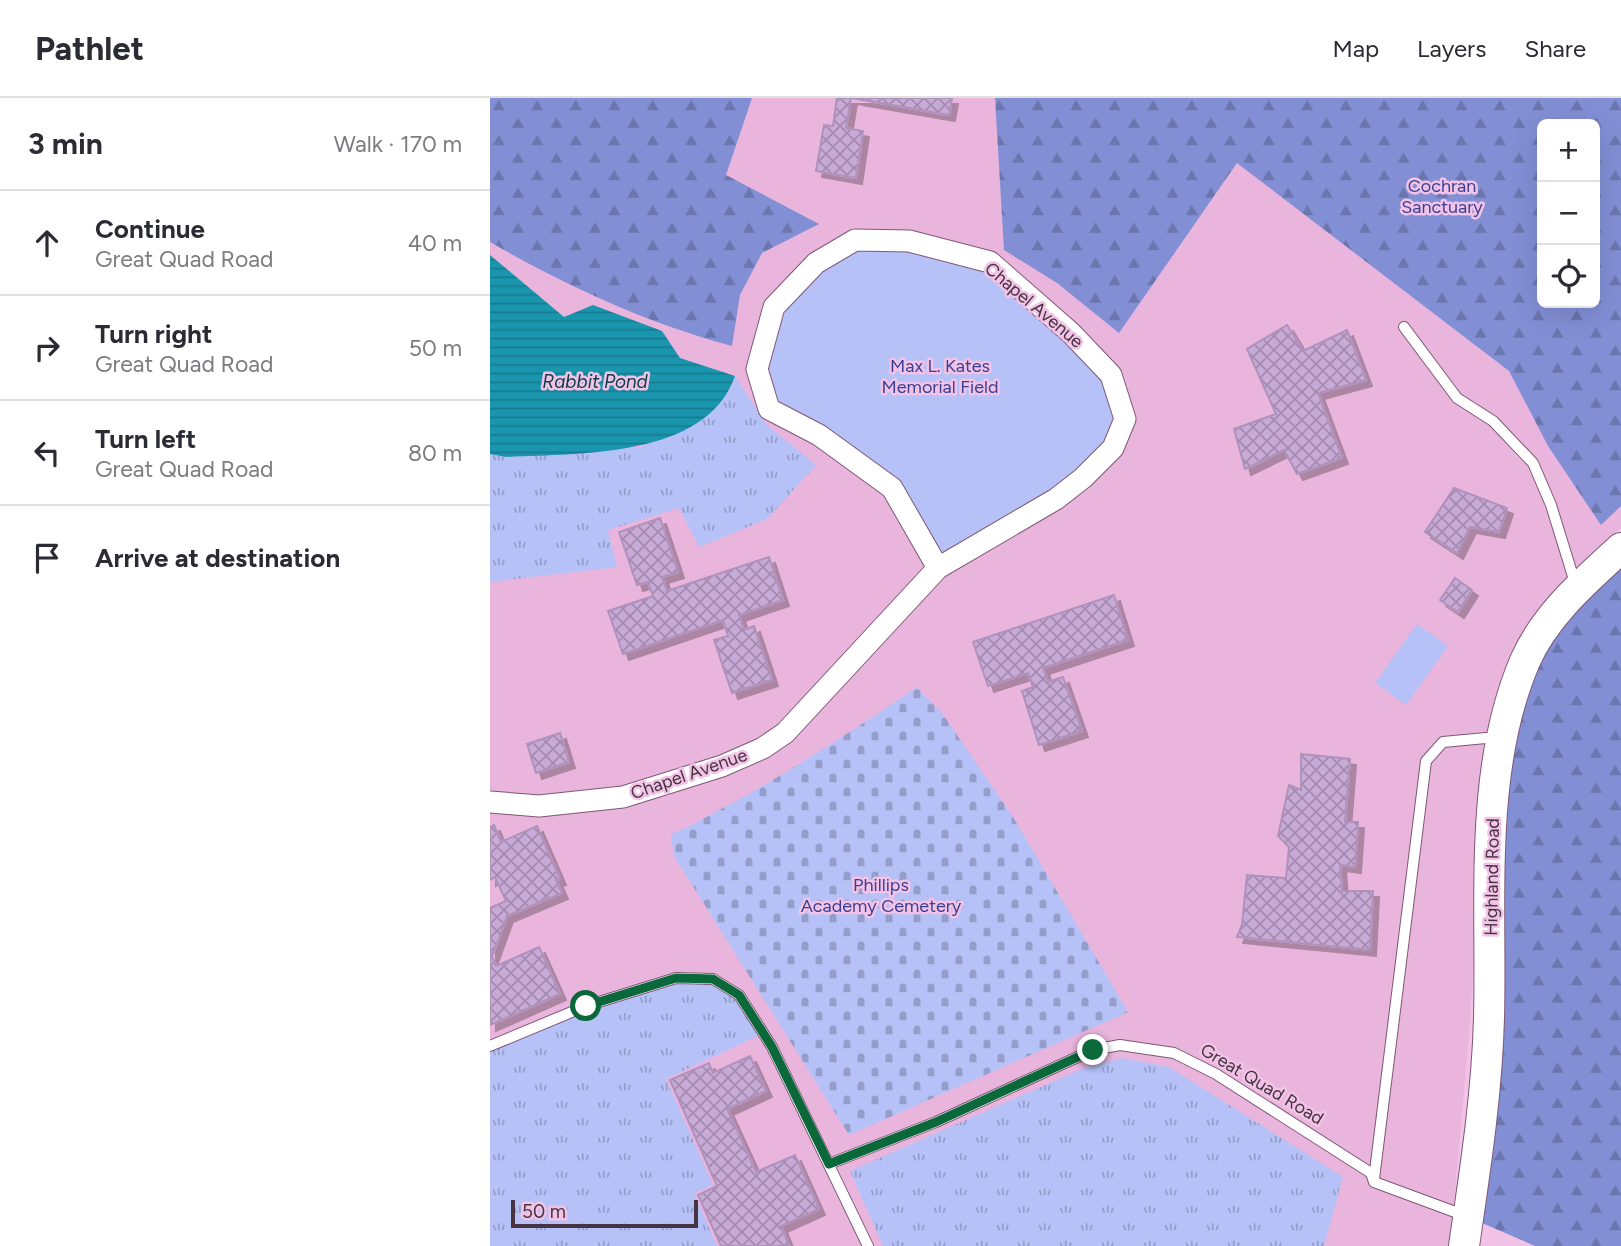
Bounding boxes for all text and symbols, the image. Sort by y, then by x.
text: Pathlet [35,29,144,68]
text: Map [1332,34,1379,63]
text: Layers [1417,34,1486,63]
text: Share [1524,34,1586,63]
map controls [1537,119,1600,308]
button: + [1537,119,1600,182]
text: 3 min [28,125,103,162]
text: Walk · 170 m [334,130,462,158]
park label: Cochran Sanctuary [1401,175,1483,218]
button: − [1537,182,1600,245]
text: Continue [95,213,205,245]
icon: ahead [28,224,66,262]
text: 40 m [408,229,462,257]
text: Great Quad Road [95,245,274,273]
button: locate [1537,245,1600,308]
street label: Chapel Avenue [980,257,1088,353]
text: Turn right [95,318,212,350]
icon: right [28,329,66,367]
text: 50 m [409,334,462,362]
text: Great Quad Road [95,350,274,378]
park label: Max L. Kates Memorial Field [882,355,998,398]
water label: Rabbit Pond [542,370,649,393]
text: Turn left [95,423,196,455]
icon: left [28,434,66,472]
text: 80 m [408,439,462,467]
text: Great Quad Road [95,455,274,483]
icon: arrive [28,539,66,577]
text: Arrive at destination [95,542,340,574]
street label: Chapel Avenue [628,744,750,804]
street label: Highland Road [1480,818,1504,936]
park label: Phillips Academy Cemetery [801,874,962,917]
route start [570,990,601,1021]
route end [1077,1034,1108,1065]
street label: Great Quad Road [1196,1039,1328,1129]
scale bar [511,1197,698,1229]
text: 50 m [522,1200,566,1223]

